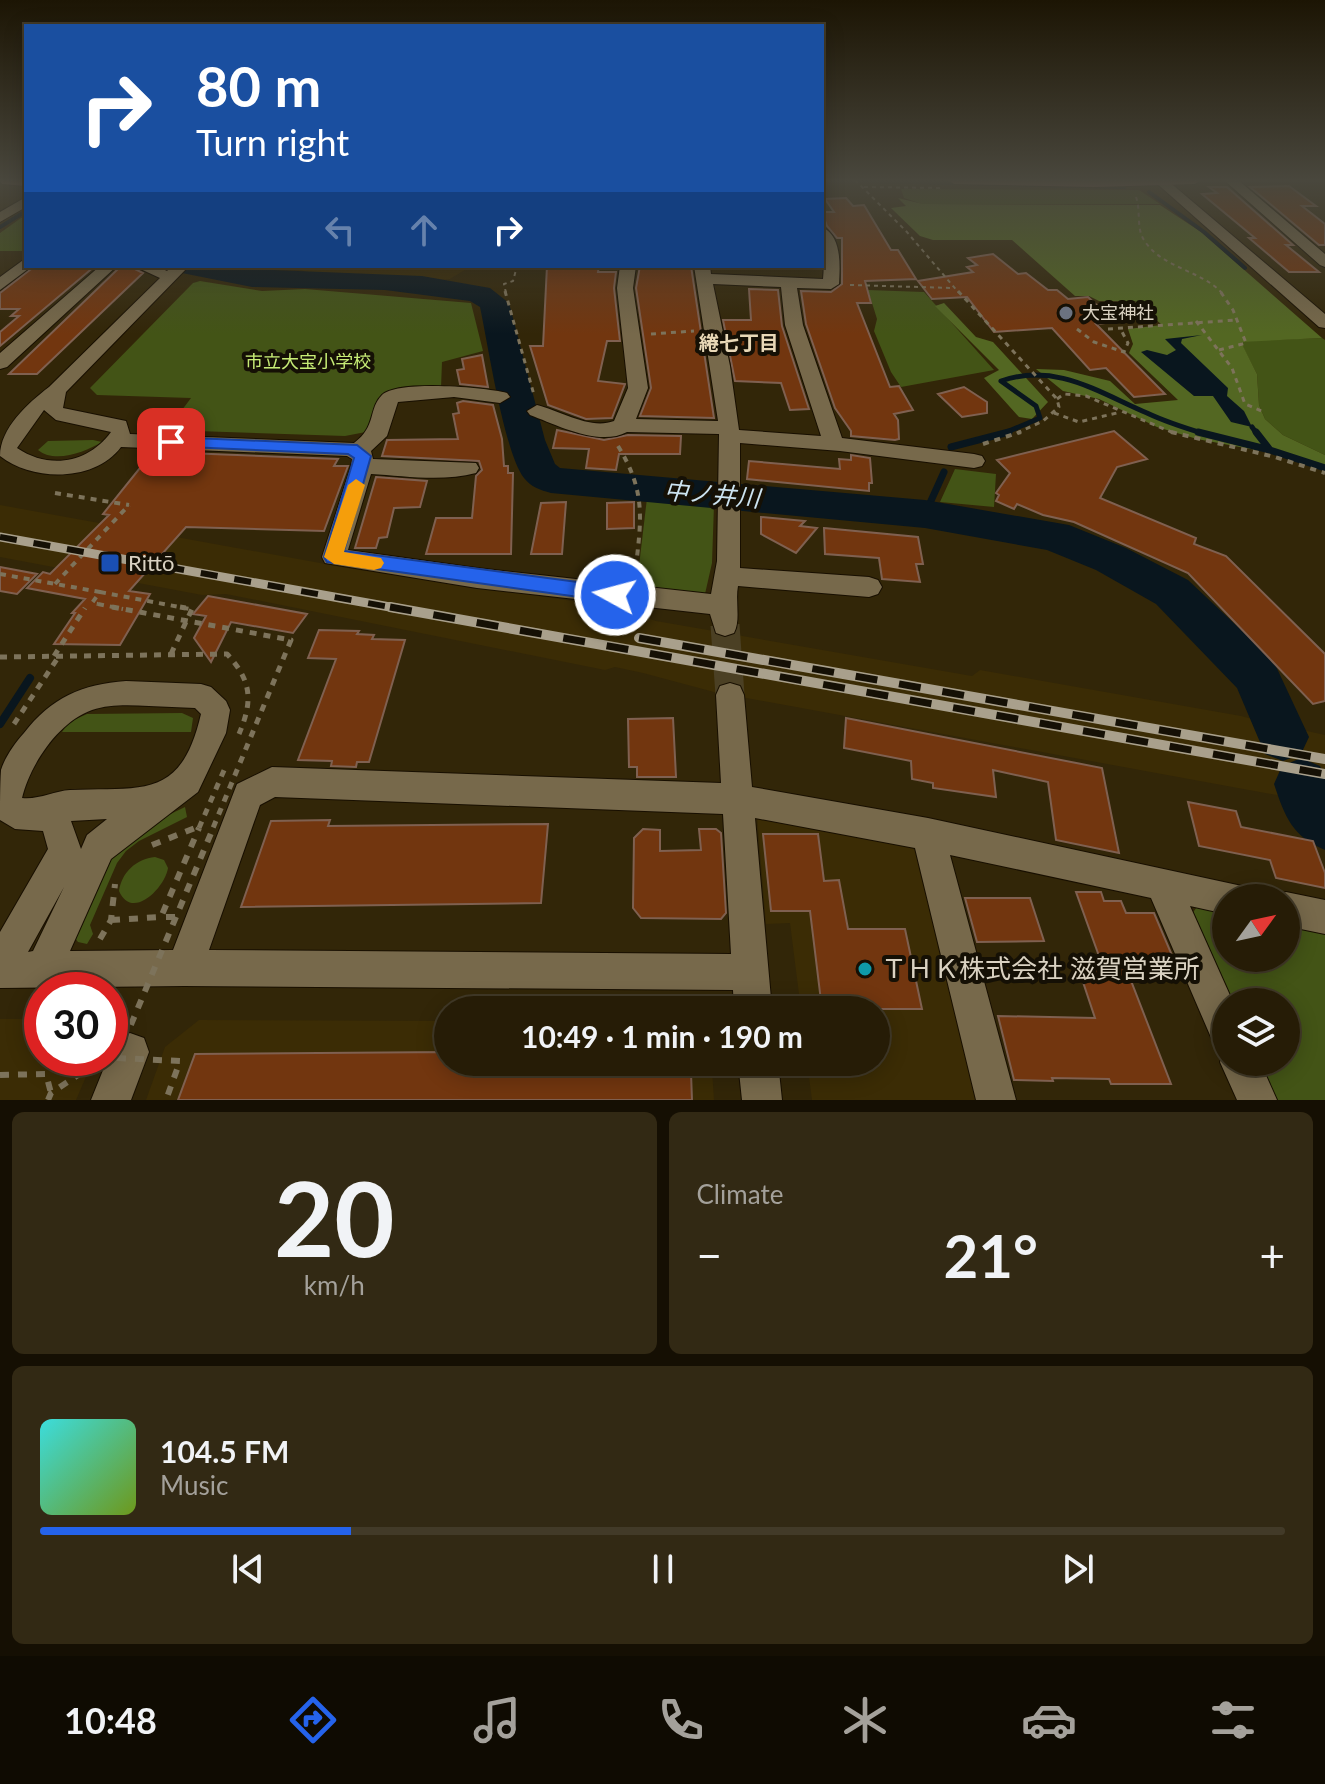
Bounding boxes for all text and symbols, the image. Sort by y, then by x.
text: 80 m [196,52,321,119]
icon: right [64,56,168,160]
text: Turn right [196,120,349,164]
icon: left [318,208,362,252]
icon: ahead [402,208,446,252]
icon: right [486,208,530,252]
place label: 大宝神社 [1082,301,1154,323]
marker: 大宝神社 [1057,304,1075,322]
district label: 綣七丁目 [699,330,779,354]
park label: 市立大宝小学校 [245,350,371,372]
pin [137,408,205,476]
icon: arrive [149,420,193,464]
water label: 中ノ井川 [663,475,764,512]
place label: Rittō [128,549,174,576]
marker: Rittō [99,552,121,574]
position arrow [573,553,657,637]
north arrow [1212,884,1300,972]
map controls [1212,884,1300,1076]
place label: ＴＨＫ株式会社 滋賀営業所 [881,952,1200,984]
marker: ＴＨＫ株式会社 滋賀営業所 [856,960,874,978]
speed limit sign: 30 [24,972,128,1076]
button: layers [1212,988,1300,1076]
text: 10:49 · 1 min · 190 m [521,1018,803,1054]
text: 20 [274,1154,395,1279]
text: Climate [697,1178,783,1210]
text: 21° [943,1219,1038,1291]
text: − [697,1229,722,1281]
text: + [1259,1229,1285,1281]
text: km/h [304,1269,365,1301]
text: 104.5 FM [160,1433,289,1469]
text: Music [160,1469,228,1501]
icon: previous [226,1547,270,1591]
icon: pause [641,1547,685,1591]
icon: next [1056,1547,1100,1591]
icon: directions [285,1692,341,1748]
icon: music [469,1692,525,1748]
icon: phone [653,1692,709,1748]
icon: climate [837,1692,893,1748]
icon: car [1021,1692,1077,1748]
icon: filters [1205,1692,1261,1748]
text: 10:48 [64,1698,157,1742]

